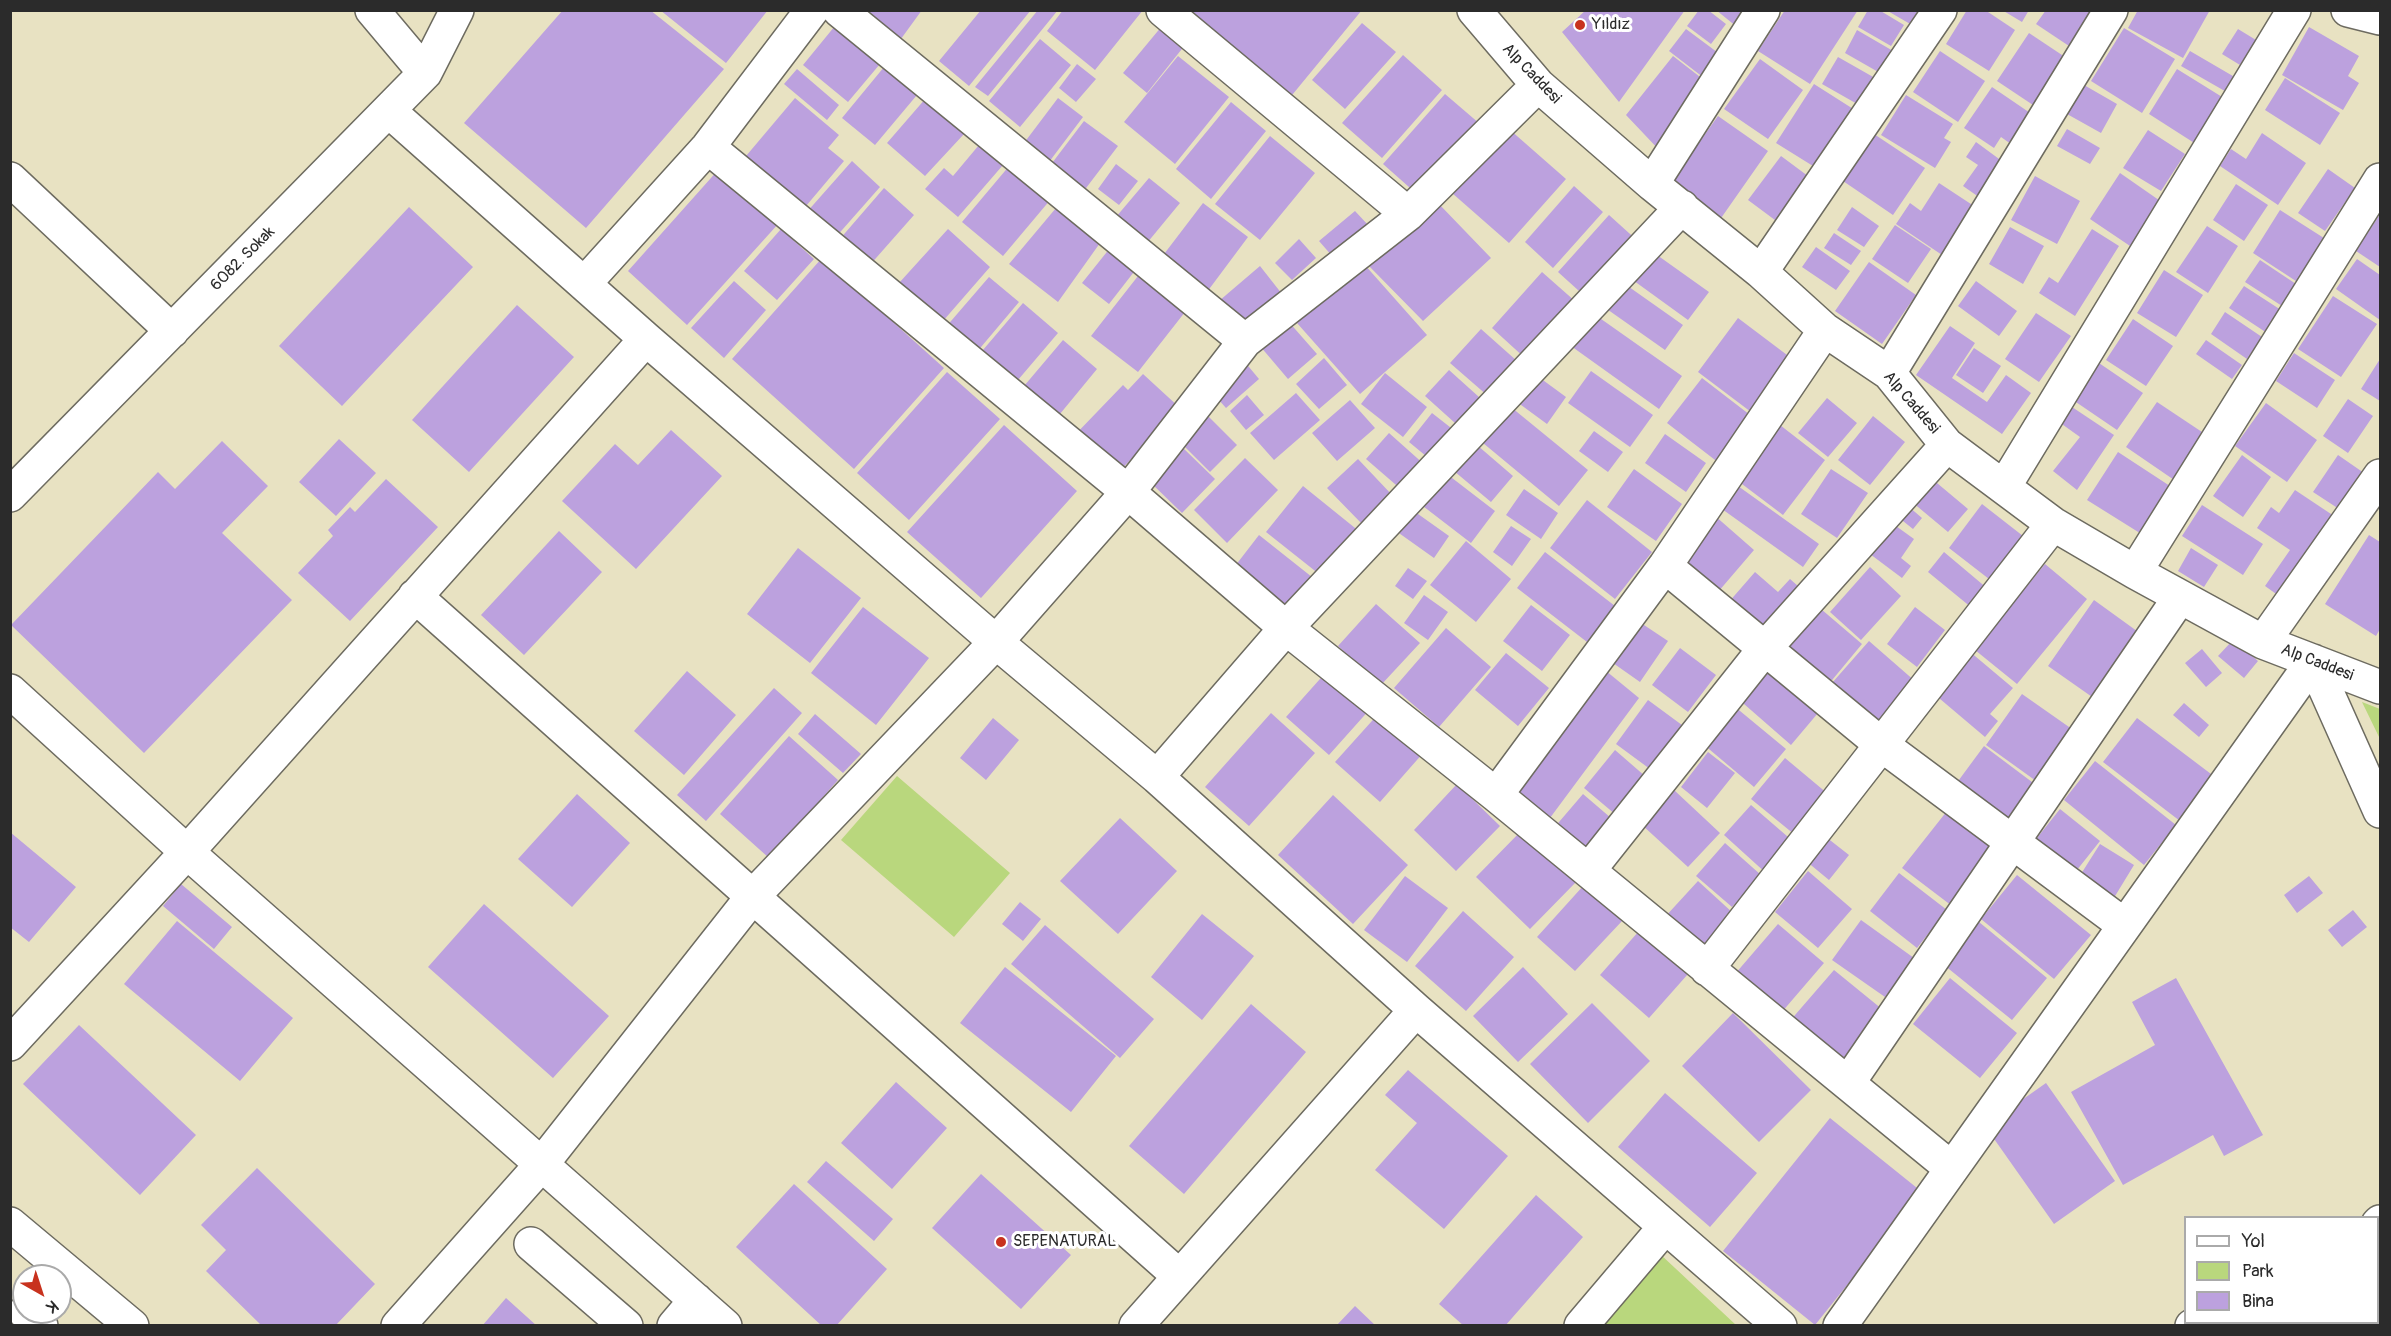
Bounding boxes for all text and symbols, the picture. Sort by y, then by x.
place label: Yıldız [1592,15,1630,35]
marker: Yıldız [1573,18,1587,32]
street label: Alp Caddesi [1498,40,1564,108]
street label: 6082. Sokak [207,223,279,295]
street label: Alp Caddesi [1879,368,1943,438]
street label: Alp Caddesi [2278,640,2356,686]
legend [2184,1216,2379,1324]
text: Yol [2242,1230,2265,1253]
place label: SEPENATURAL [1013,1232,1116,1252]
marker: SEPENATURAL [994,1235,1008,1249]
text: Park [2242,1260,2274,1283]
north arrow [12,1264,72,1324]
text: Bina [2242,1290,2274,1313]
text: K [42,1296,62,1317]

